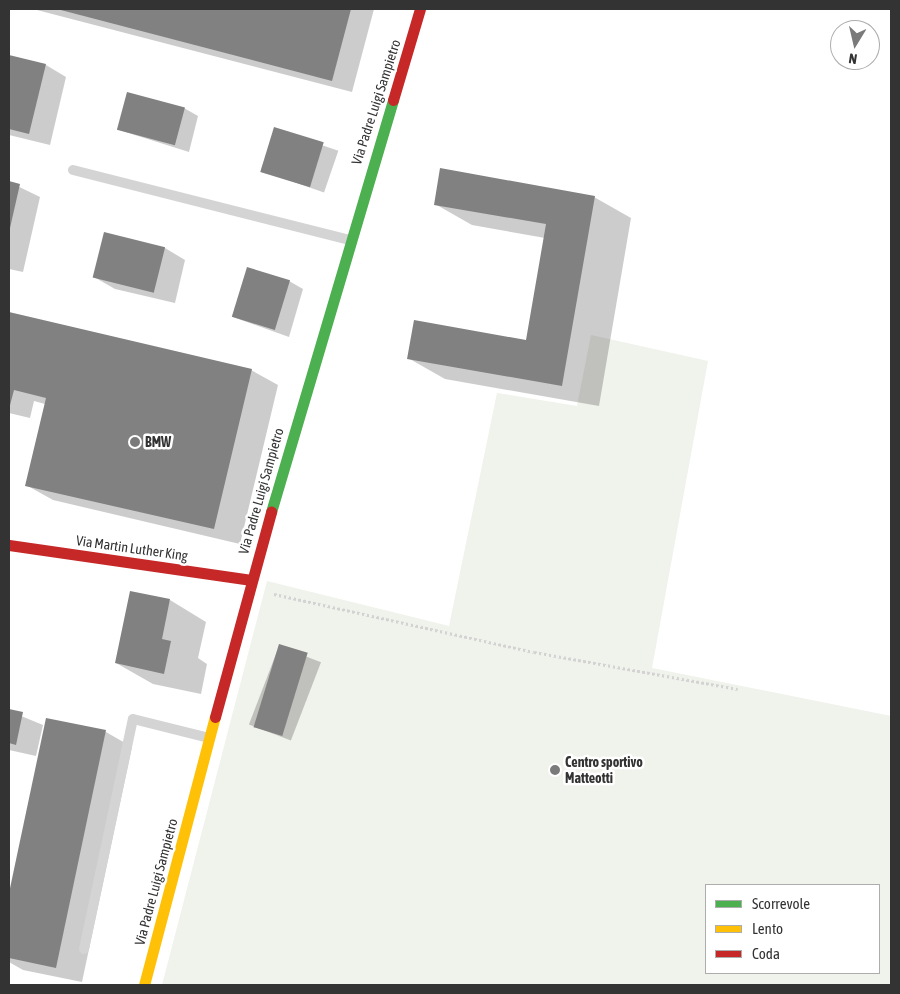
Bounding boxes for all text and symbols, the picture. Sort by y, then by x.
north arrow [830,20,880,70]
street label: Via Padre Luigi Sampietro [348,37,404,167]
text: N [847,50,858,67]
street label: Via Padre Luigi Sampietro [235,426,287,556]
place label: BMW [145,434,171,450]
marker: BMW [129,436,141,448]
street label: Via Martin Luther King [75,532,189,564]
place label: Centro sportivo Matteotti [565,754,643,786]
marker: Centro sportivo Matteotti [549,764,561,776]
street label: Via Padre Luigi Sampietro [131,817,181,947]
legend [705,884,880,974]
text: Scorrevole [752,895,810,912]
text: Lento [752,920,783,937]
text: Coda [752,945,780,962]

